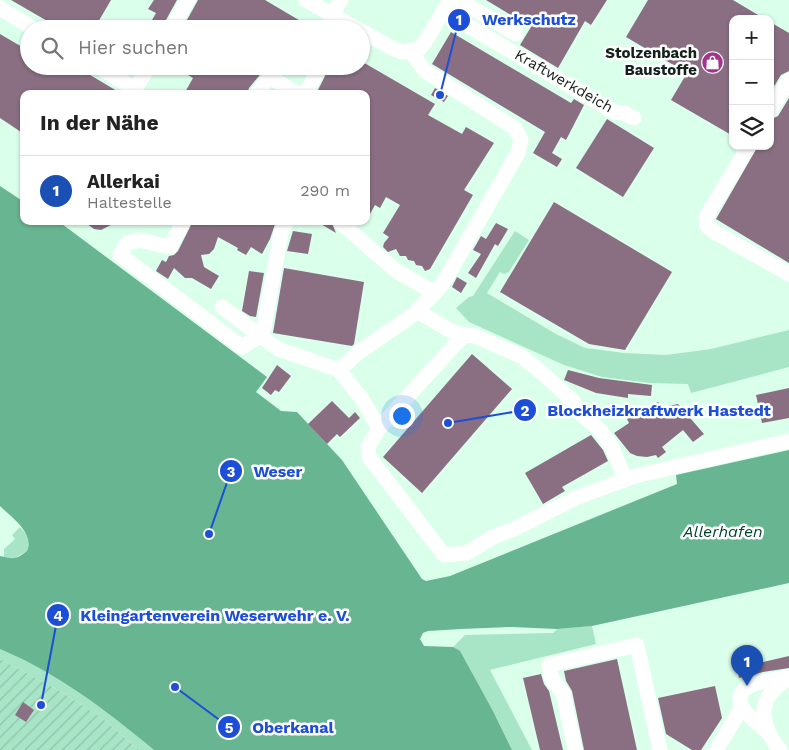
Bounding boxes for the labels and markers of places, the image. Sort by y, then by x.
callout: Werkschutz [447,4,585,35]
place label: Stolzenbach Baustoffe [605,44,697,79]
shop icon: Stolzenbach Baustoffe [701,50,725,74]
callout: Blockheizkraftwerk Hastedt [513,395,781,426]
callout: Weser [219,456,313,487]
callout: Kleingartenverein Weserwehr e. V. [45,600,361,631]
pin: 1 [731,645,763,686]
callout: Oberkanal [217,712,343,743]

